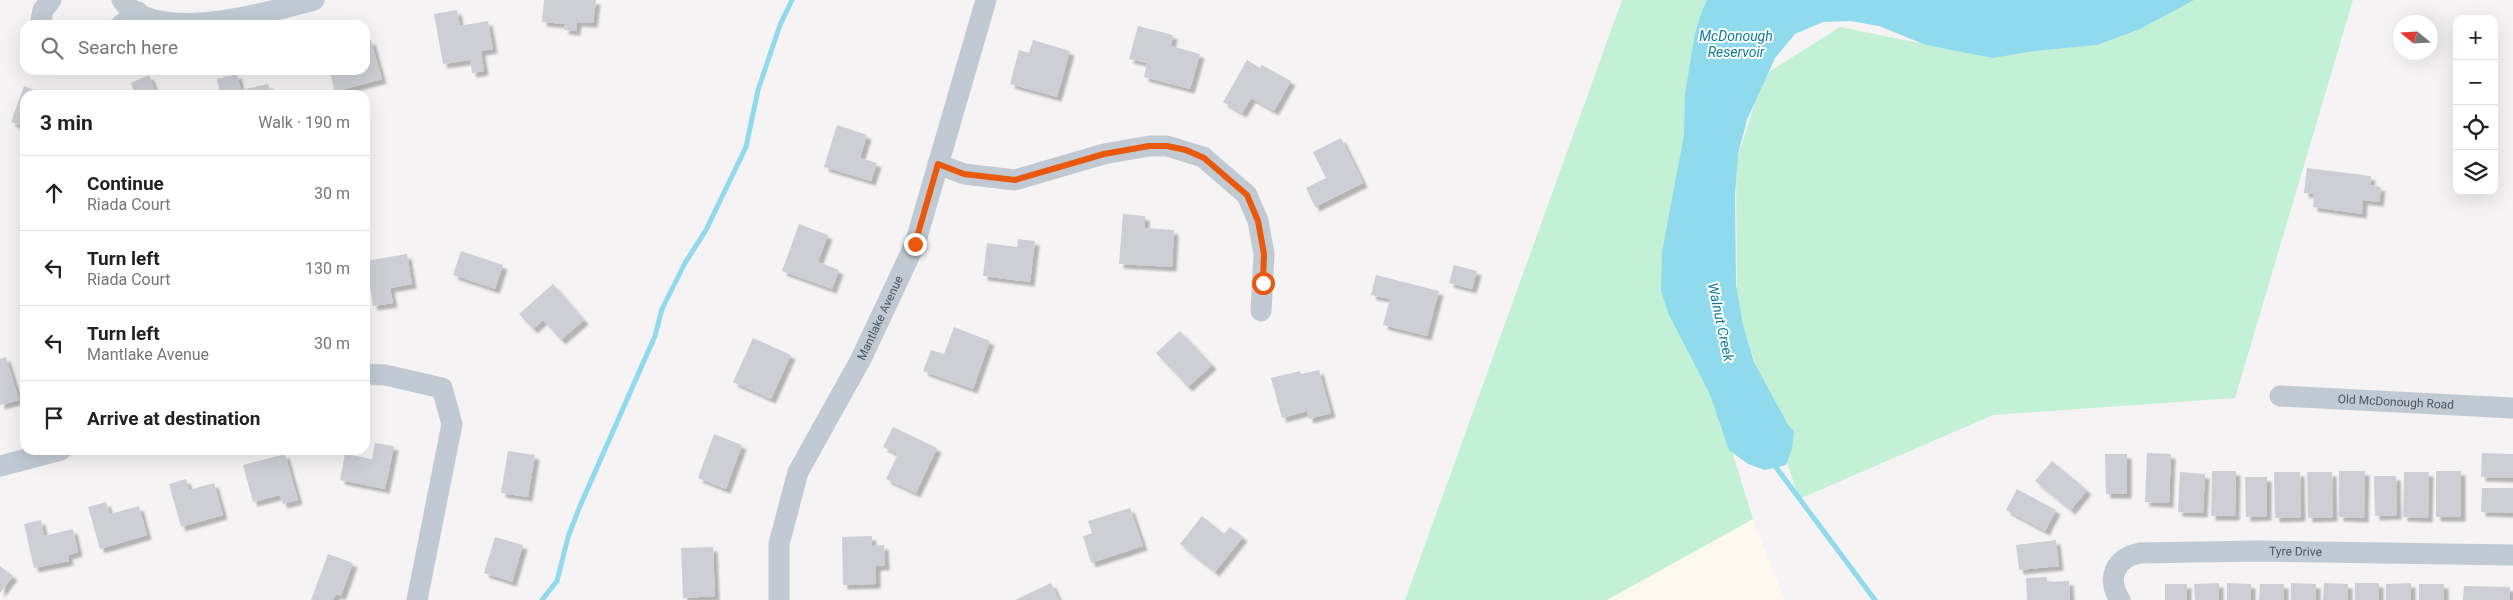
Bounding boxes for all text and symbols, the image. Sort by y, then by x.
north arrow [2393,15,2438,60]
map controls [2453,15,2498,195]
button: + [2453,15,2498,60]
search box [20,20,370,75]
water label: McDonough Reservoir [1699,28,1773,60]
icon: search [38,34,66,62]
text: Search here [78,36,178,59]
button: − [2453,60,2498,105]
button: locate [2453,105,2498,150]
text: 3 min [40,111,93,135]
text: Walk · 190 m [258,113,350,132]
button: layers [2453,150,2498,195]
text: Continue [87,172,164,195]
icon: ahead [40,179,68,207]
text: 30 m [314,184,350,203]
text: Riada Court [87,195,171,214]
route end [904,233,927,256]
text: Turn left [87,247,160,270]
icon: left [40,254,68,282]
text: 130 m [305,259,350,278]
text: Riada Court [87,270,171,289]
route start [1252,272,1275,295]
street label: Mantlake Avenue [854,274,906,363]
water label: Walnut Creek [1705,281,1737,364]
text: Turn left [87,322,160,345]
icon: left [40,329,68,357]
text: 30 m [314,334,350,353]
text: Mantlake Avenue [87,345,209,364]
street label: Old McDonough Road [2337,392,2454,412]
icon: arrive [40,404,68,432]
text: Arrive at destination [87,407,260,430]
street label: Tyre Drive [2269,544,2322,559]

